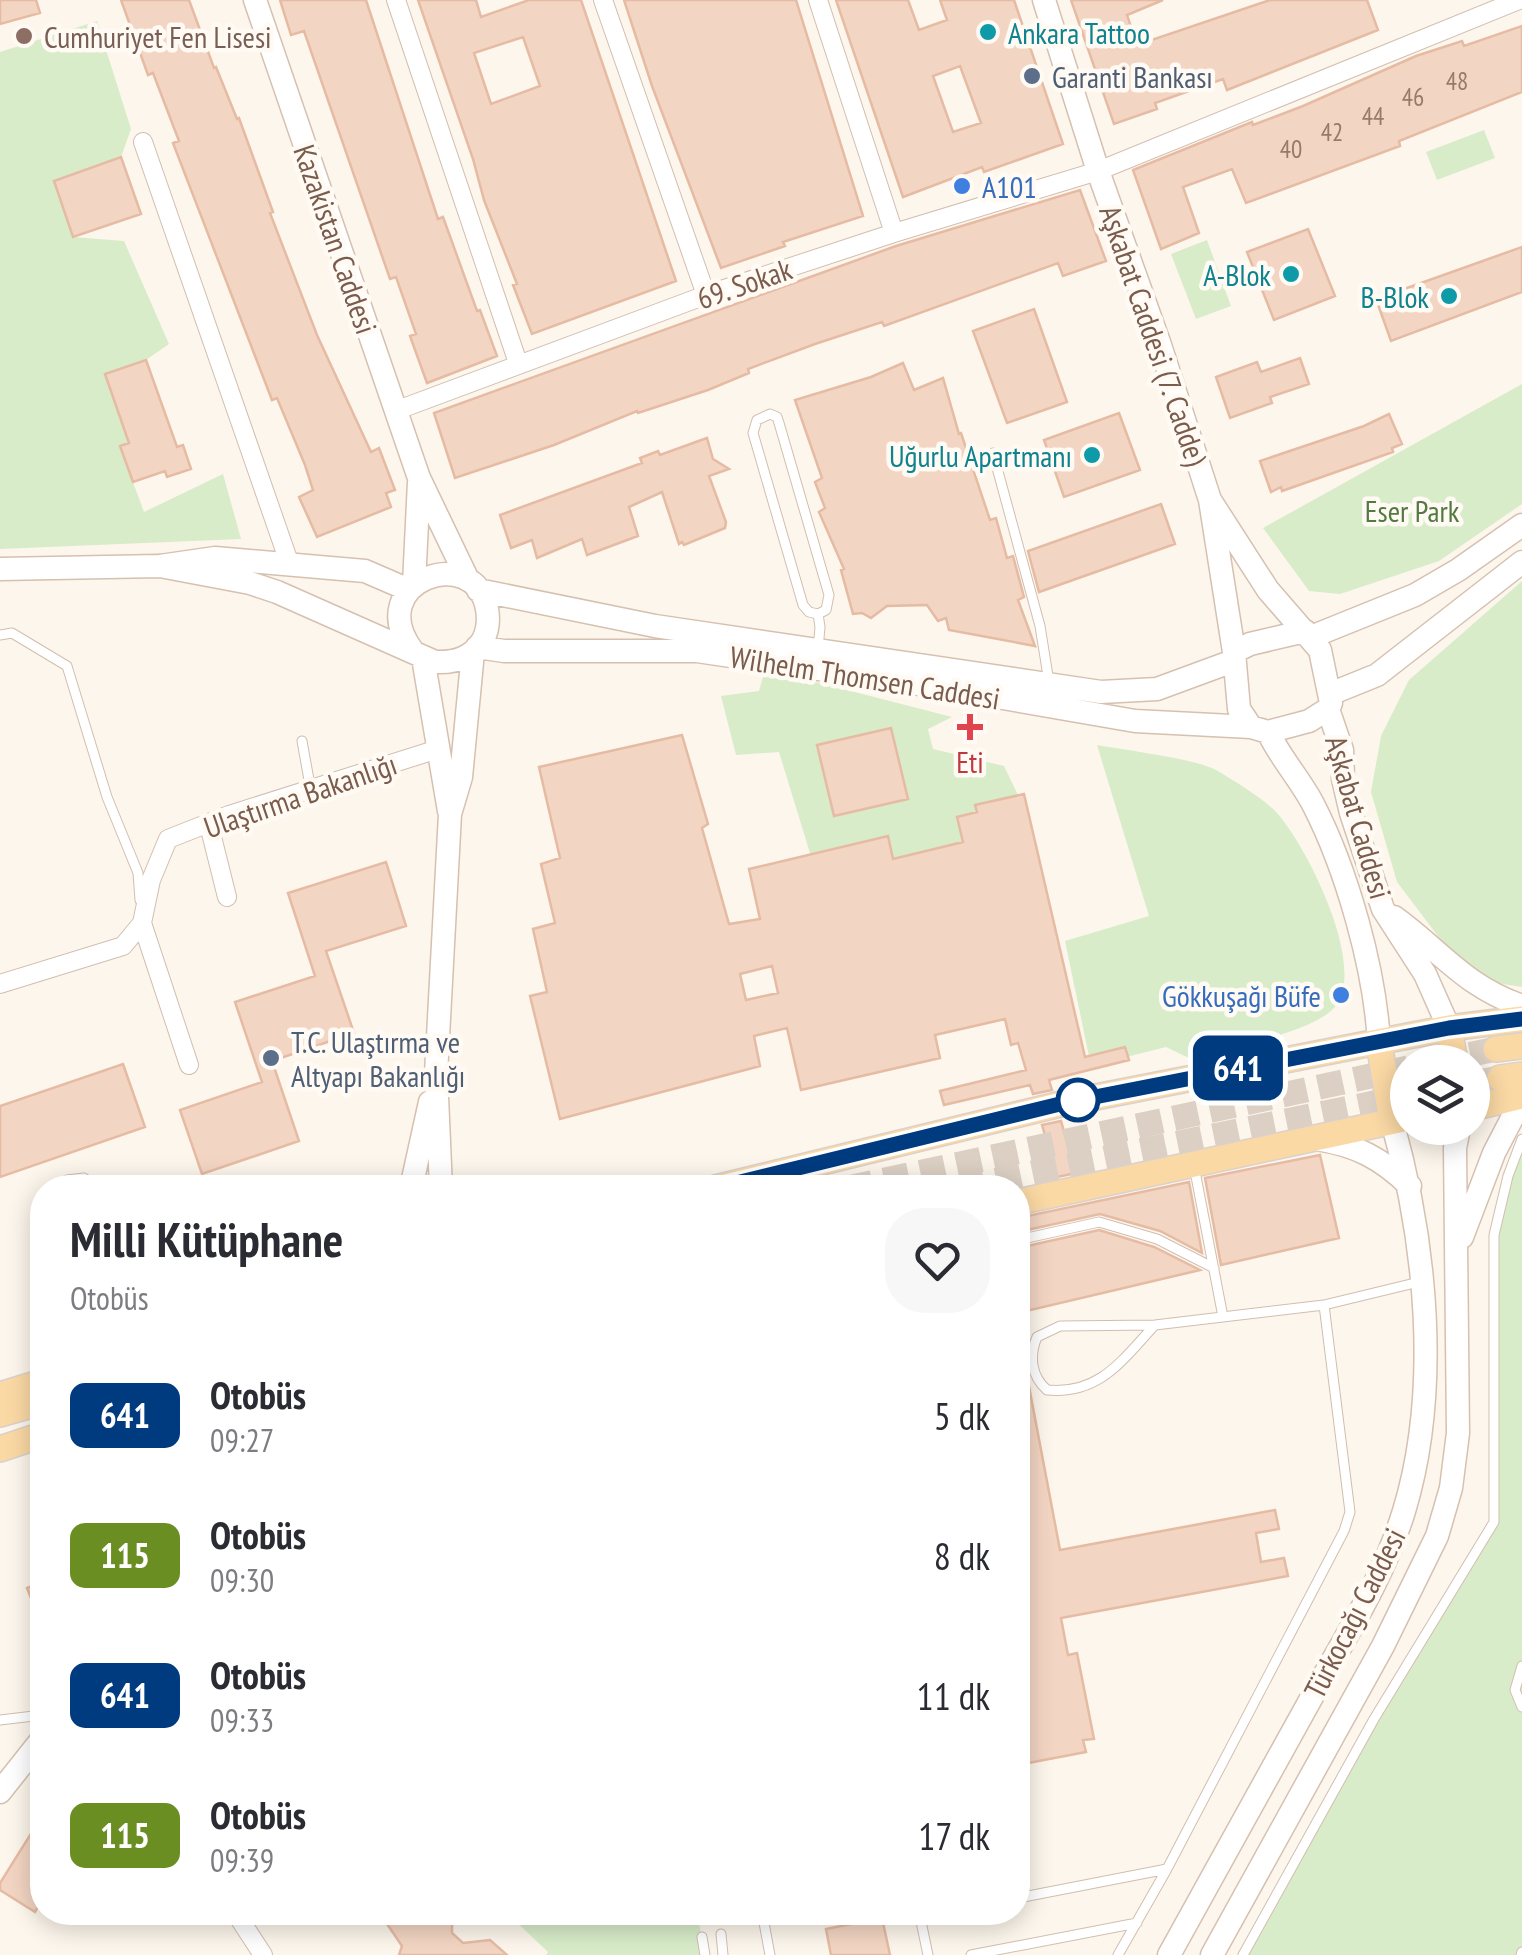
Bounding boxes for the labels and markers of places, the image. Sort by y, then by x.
place label: Ankara Tattoo [1008,13,1150,52]
place label: Cumhuriyet Fen Lisesi [44,17,272,56]
marker: Ankara Tattoo [977,21,999,43]
marker: Cumhuriyet Fen Lisesi [13,25,35,47]
place label: Garanti Bankası [1052,57,1213,96]
marker: Garanti Bankası [1021,65,1043,87]
place label: A101 [982,167,1037,206]
marker: A101 [951,175,973,197]
place label: A-Blok [1203,255,1271,294]
marker: A-Blok [1280,263,1302,285]
place label: B-Blok [1360,277,1429,316]
marker: B-Blok [1438,285,1460,307]
place label: Uğurlu Apartmanı [889,436,1072,475]
marker: Uğurlu Apartmanı [1081,444,1103,466]
marker: Eti [959,716,981,738]
place label: Eti [956,742,984,781]
place label: Gökkuşağı Büfe [1162,976,1321,1015]
marker: Gökkuşağı Büfe [1330,984,1352,1006]
place label: T.C. Ulaştırma ve Altyapı Bakanlığı [291,1022,465,1095]
marker: T.C. Ulaştırma ve Altyapı Bakanlığı [260,1047,282,1069]
unlabelled marker [1057,1079,1099,1121]

